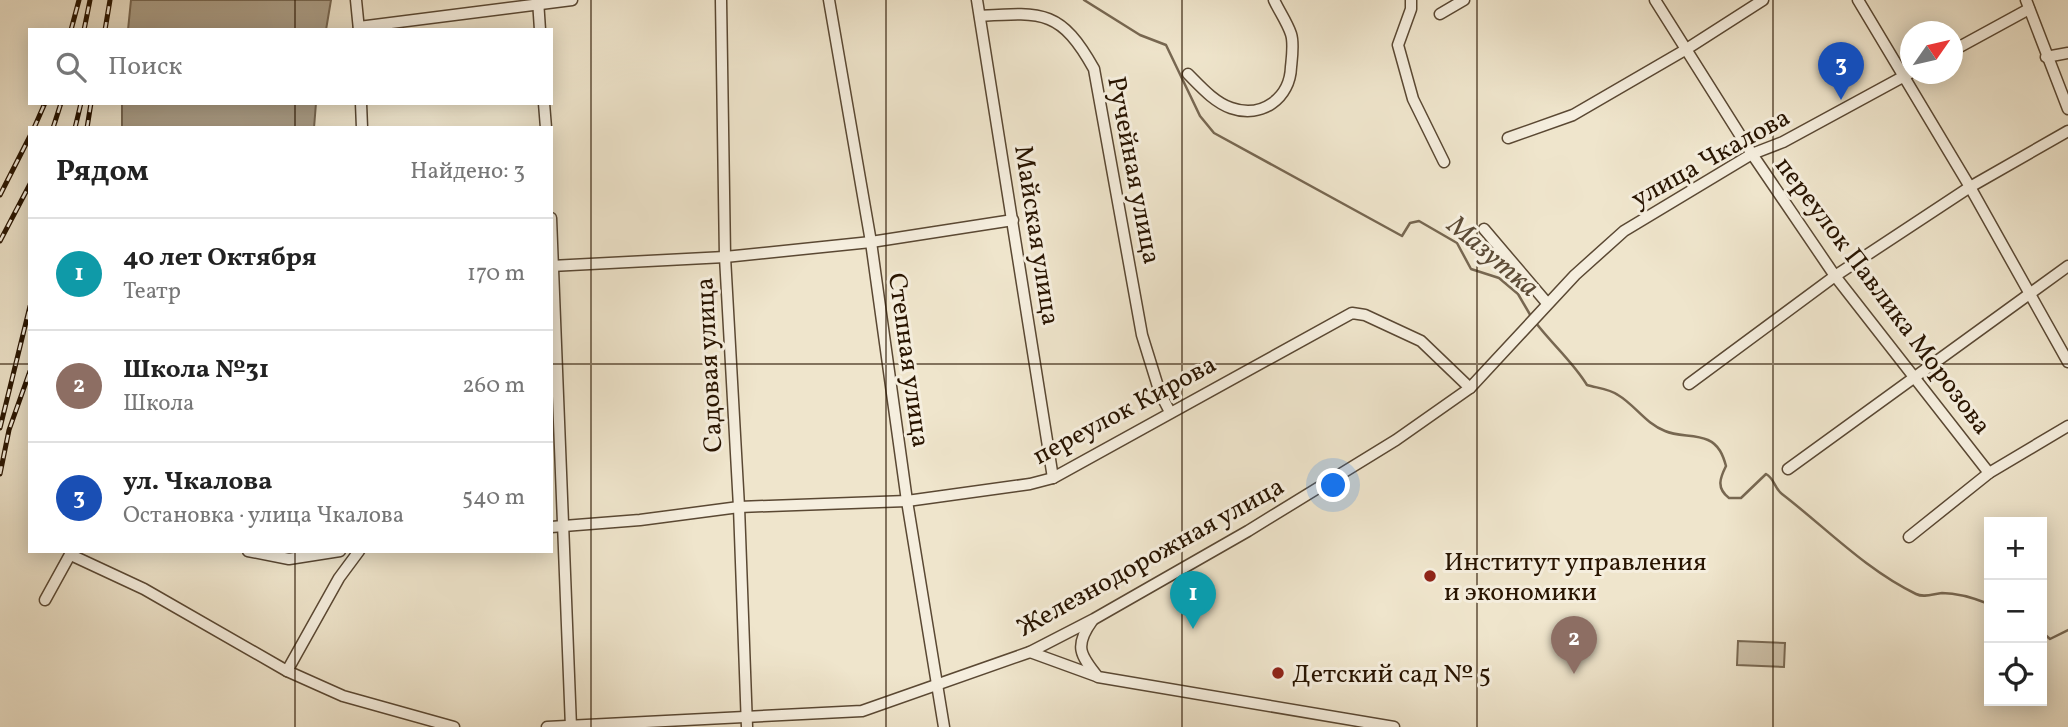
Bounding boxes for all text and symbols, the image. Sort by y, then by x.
north arrow [1900,21,1963,84]
search box [28,28,553,105]
pin: 3 [1818,42,1864,100]
icon: search [52,48,90,86]
text: Поиск [108,49,182,85]
street label: Ручейная улица [1097,73,1169,267]
street label: улица Чкалова [1625,100,1797,217]
street label: Майская улица [1004,143,1068,328]
street label: переулок Павлика Морозова [1766,150,1999,443]
text: Рядом [56,151,149,193]
text: Найдено: 3 [410,156,525,188]
water label: Мазутка [1437,206,1547,307]
text: 40 лет Октября [123,240,317,276]
text: 1 [74,258,84,290]
text: 170 m [467,258,525,290]
street label: Степная улица [878,271,938,450]
text: Театр [123,276,181,308]
street label: Садовая улица [687,277,733,453]
street label: переулок Кирова [1027,347,1223,474]
text: Школа №31 [123,352,269,388]
text: 2 [73,370,85,402]
text: 260 m [462,370,525,402]
text: Школа [123,388,194,420]
text: ул. Чкалова [123,464,272,500]
your location [1316,468,1350,502]
street label: Железнодорожная улица [1011,469,1291,646]
text: 3 [73,482,85,514]
text: 540 m [462,482,525,514]
text: Остановка · улица Чкалова [123,500,404,532]
map controls [1984,517,2047,706]
button: + [1984,517,2047,580]
place label: Институт управления и экономики [1444,545,1707,611]
marker: Институт управления и экономики [1422,568,1438,584]
pin: 1 [1170,571,1216,629]
button: − [1984,580,2047,643]
pin: 2 [1551,616,1597,674]
button: locate [1984,643,2047,706]
place label: Детский сад № 5 [1292,657,1491,693]
marker: Детский сад № 5 [1270,665,1286,681]

